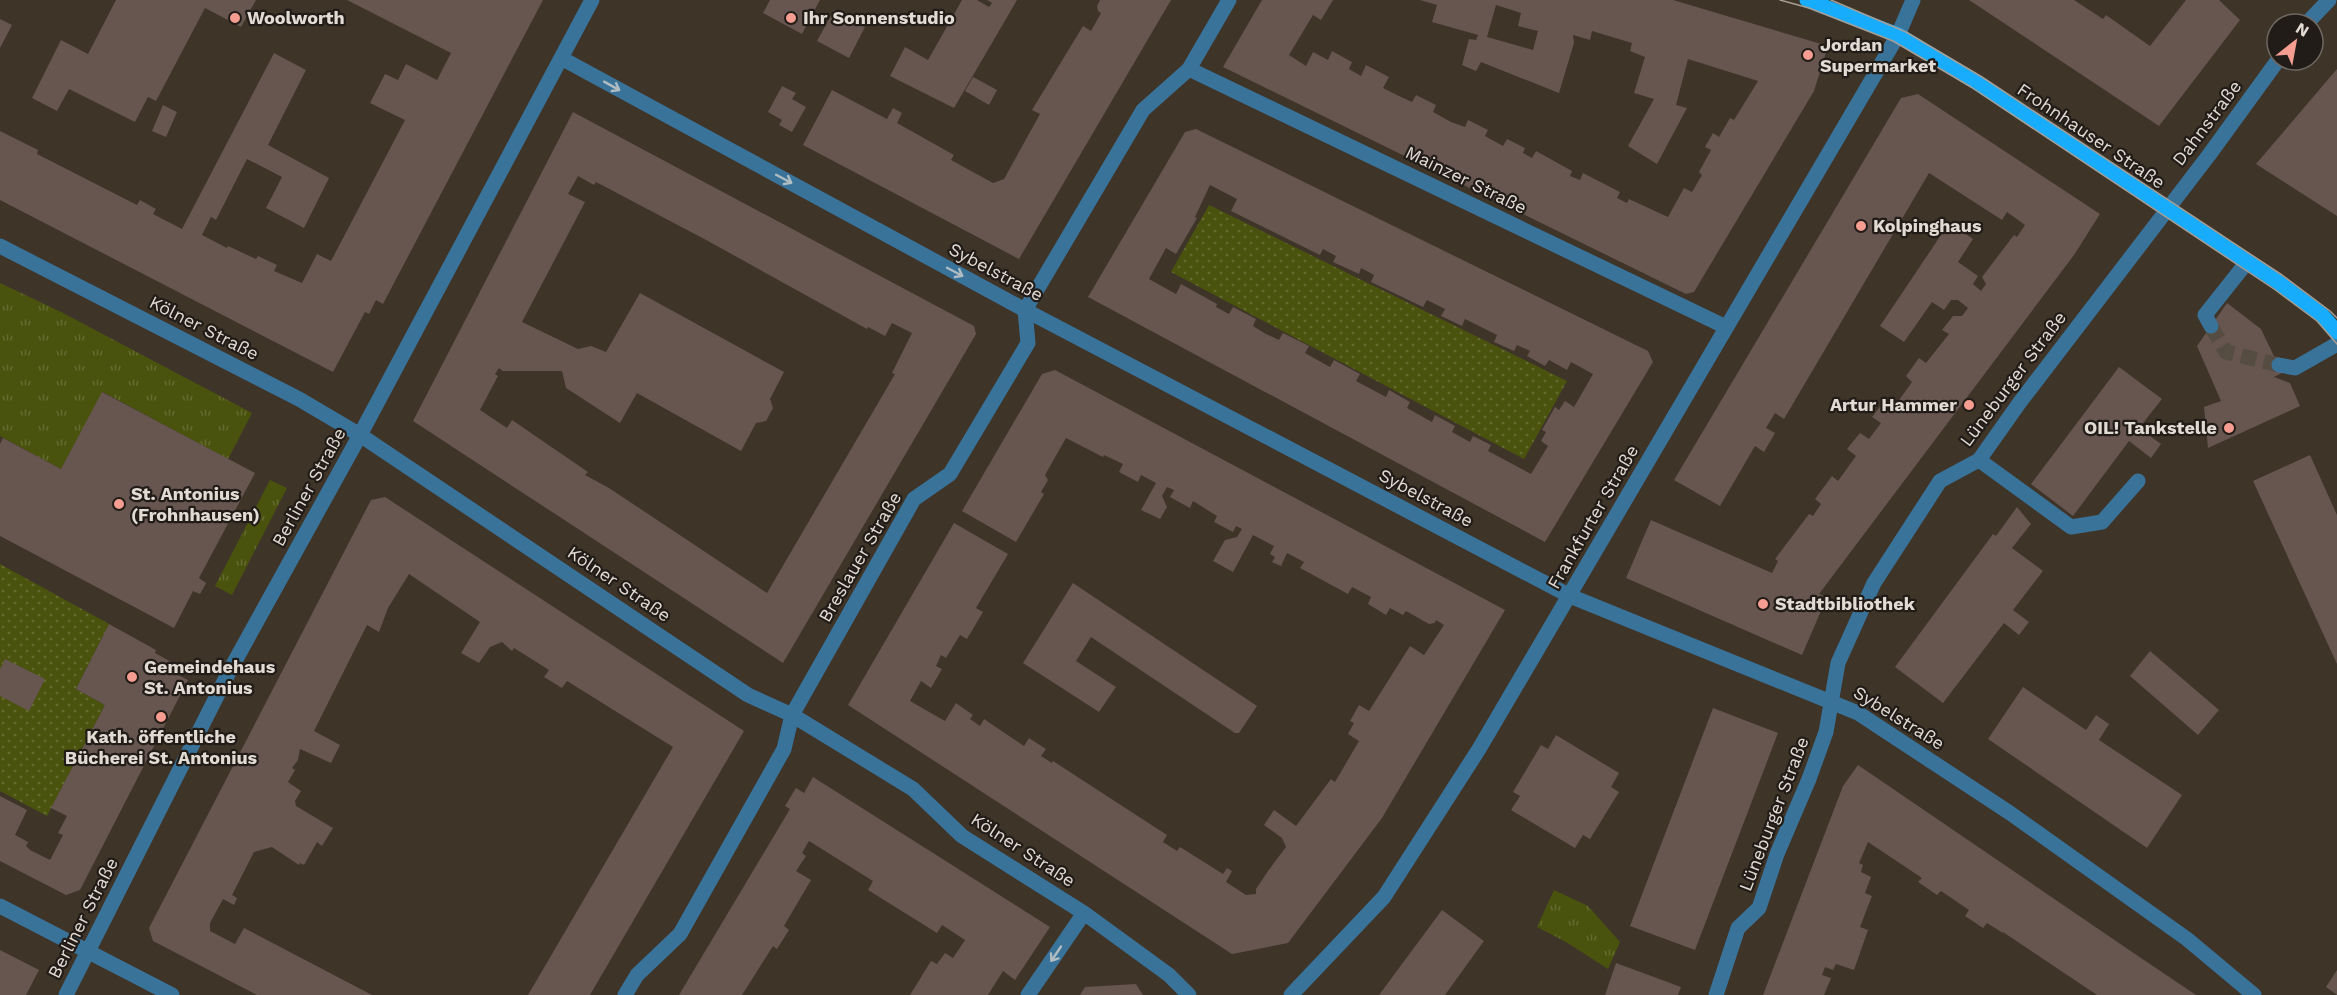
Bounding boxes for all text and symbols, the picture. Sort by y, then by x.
place label: Woolworth [247,7,345,28]
place label: Ihr Sonnenstudio [803,7,955,28]
marker: Woolworth [228,11,242,25]
marker: Ihr Sonnenstudio [784,11,798,25]
north arrow [2265,12,2325,72]
text: N [2292,18,2312,41]
place label: Jordan Supermarket [1820,34,1936,76]
marker: Jordan Supermarket [1801,48,1815,62]
street label: Dahnstraße [2168,76,2245,169]
street label: Frohnhauser Straße [2013,78,2169,193]
one-way arrow [603,80,620,92]
street label: Mainzer Straße [1402,141,1530,218]
one-way arrow [774,174,792,185]
place label: Kolpinghaus [1873,215,1982,236]
marker: Kolpinghaus [1854,219,1868,233]
street label: Sybelstraße [946,238,1047,305]
one-way arrow [946,266,963,278]
street label: Kölner Straße [146,291,262,364]
street label: Lüneburger Straße [1955,307,2070,450]
place label: Artur Hammer [1830,394,1957,415]
marker: Artur Hammer [1962,398,1976,412]
place label: OIL! Tankstelle [2084,417,2217,438]
marker: OIL! Tankstelle [2222,421,2236,435]
street label: Berliner Straße [267,424,350,550]
street label: Frankfurter Straße [1543,441,1642,592]
street label: Sybelstraße [1376,464,1477,531]
place label: St. Antonius (Frohnhausen) [131,483,260,525]
street label: Breslauer Straße [814,488,905,626]
marker: St. Antonius (Frohnhausen) [112,497,126,511]
street label: Kölner Straße [564,541,675,626]
place label: Stadtbibliothek [1775,593,1916,614]
marker: Stadtbibliothek [1756,597,1770,611]
place label: Gemeindehaus St. Antonius [144,656,276,698]
marker: Gemeindehaus St. Antonius [125,670,139,684]
street label: Sybelstraße [1850,681,1949,754]
marker: Kath. öffentliche Bücherei St. Antonius [154,710,168,724]
place label: Kath. öffentliche Bücherei St. Antonius [65,726,258,768]
street label: Lüneburger Straße [1734,734,1813,894]
street label: Kölner Straße [967,808,1079,891]
street label: Berliner Straße [43,854,122,981]
one-way arrow [1050,945,1062,962]

